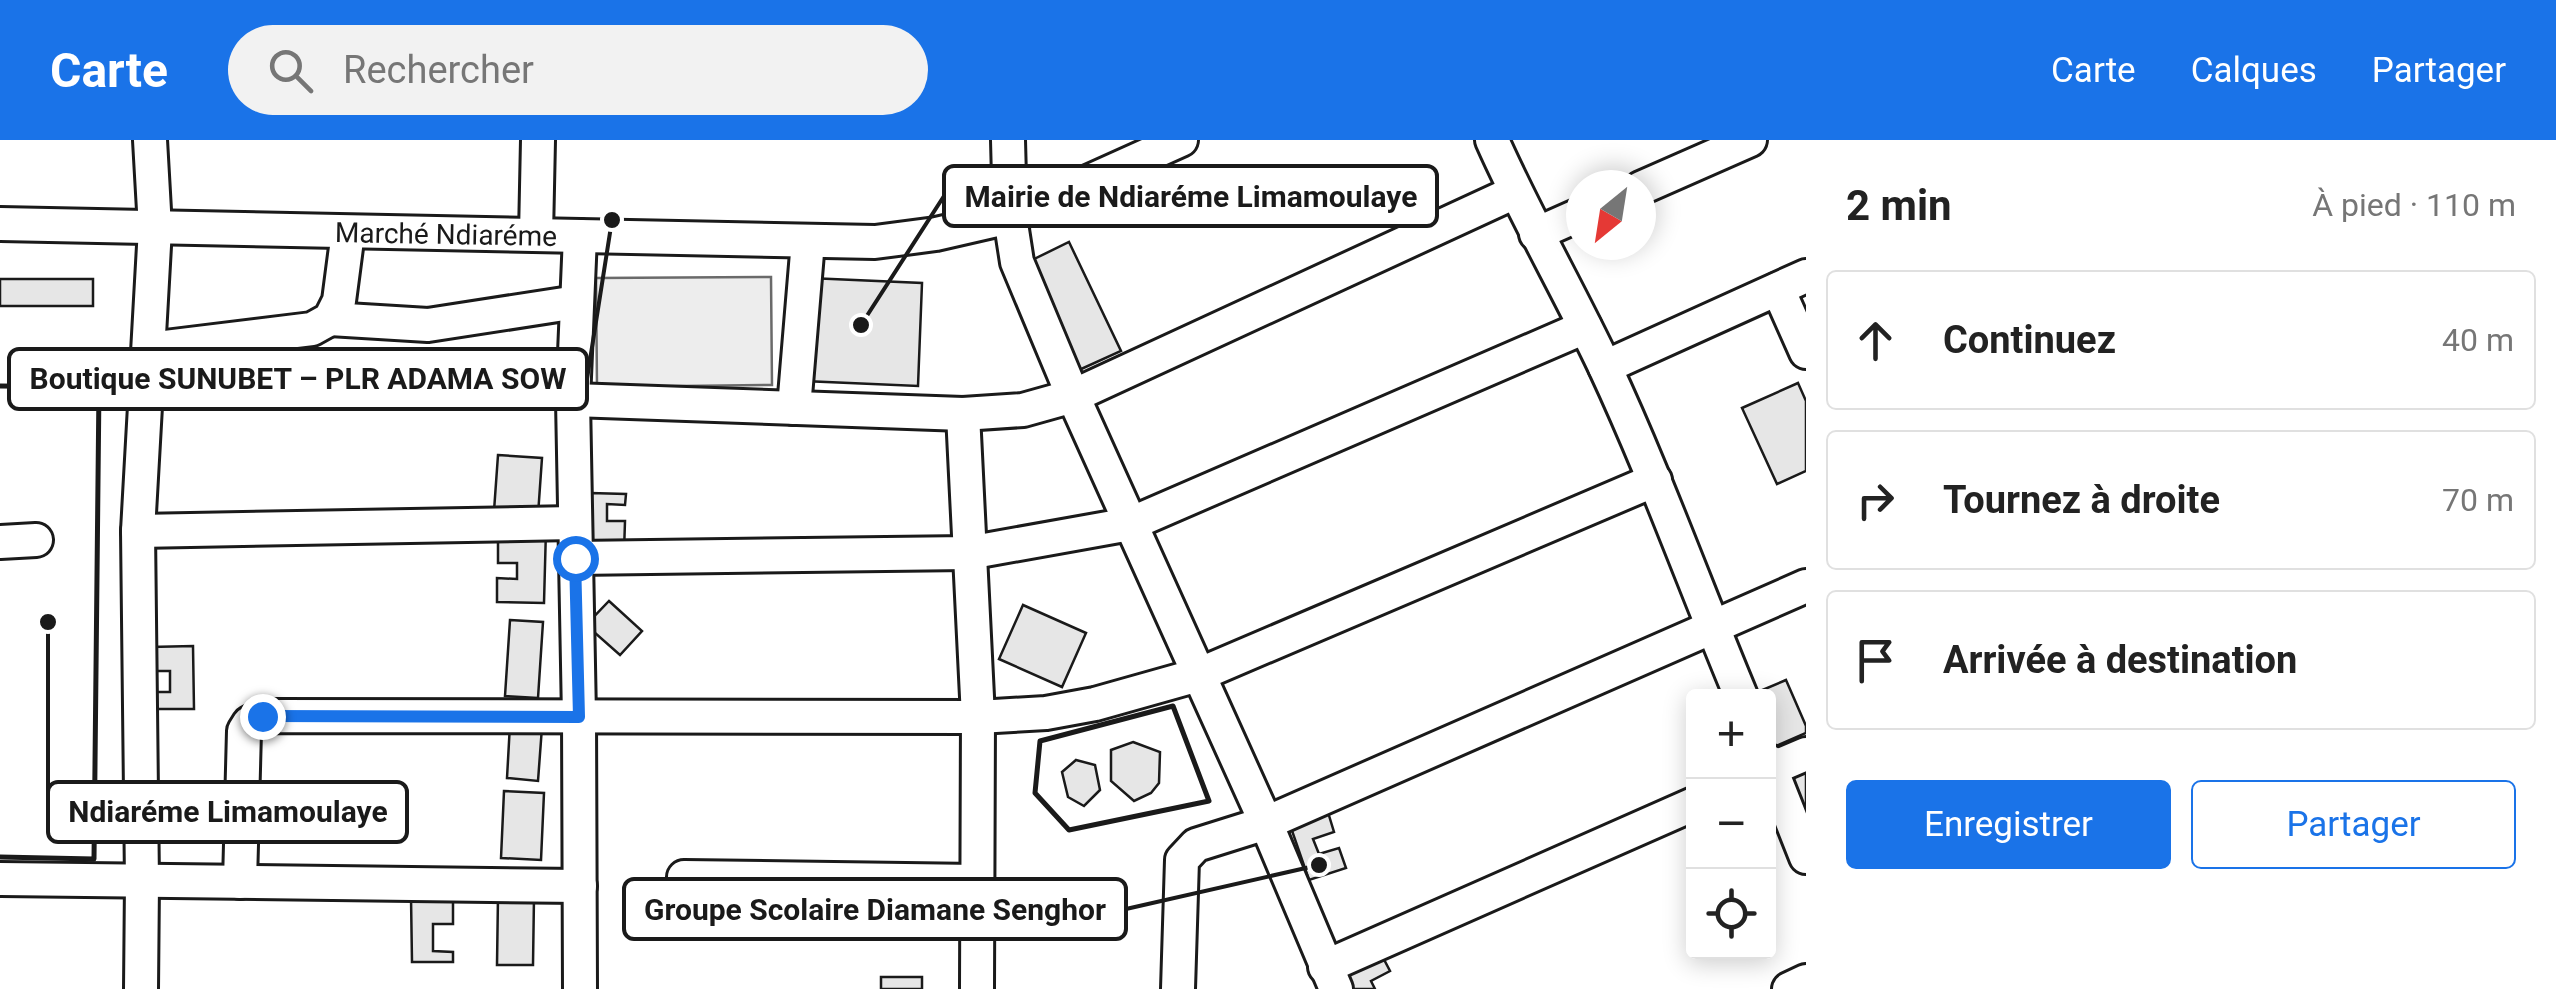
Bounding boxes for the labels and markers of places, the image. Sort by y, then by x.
callout: Mairie de Ndiaréme Limamoulaye [944,166,1437,226]
callout: Boutique SUNUBET – PLR ADAMA SOW [9,349,587,409]
callout: Ndiaréme Limamoulaye [48,782,407,842]
callout: Groupe Scolaire Diamane Senghor [624,879,1126,939]

